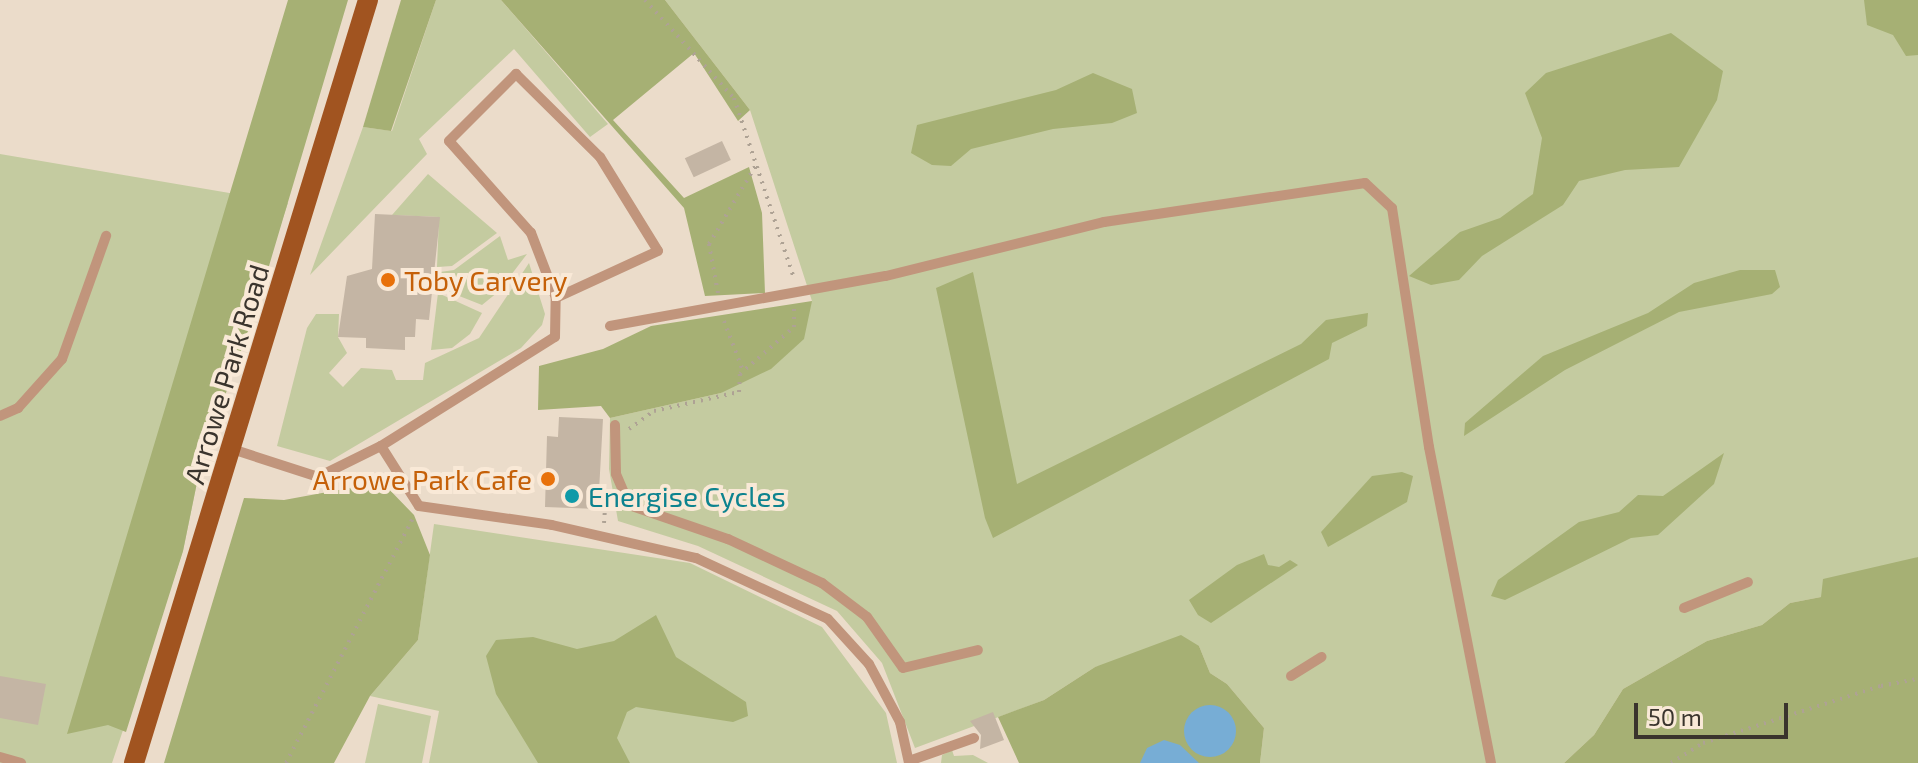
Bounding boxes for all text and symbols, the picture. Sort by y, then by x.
street label: Arrowe Park Road [177,260,275,488]
place label: Toby Carvery [404,263,568,297]
marker: Toby Carvery [379,271,397,289]
place label: Arrowe Park Cafe [312,462,532,496]
marker: Arrowe Park Cafe [539,470,557,488]
place label: Energise Cycles [588,479,786,513]
marker: Energise Cycles [563,487,581,505]
scale bar [1638,687,1792,737]
text: 50 m [1648,702,1702,731]

